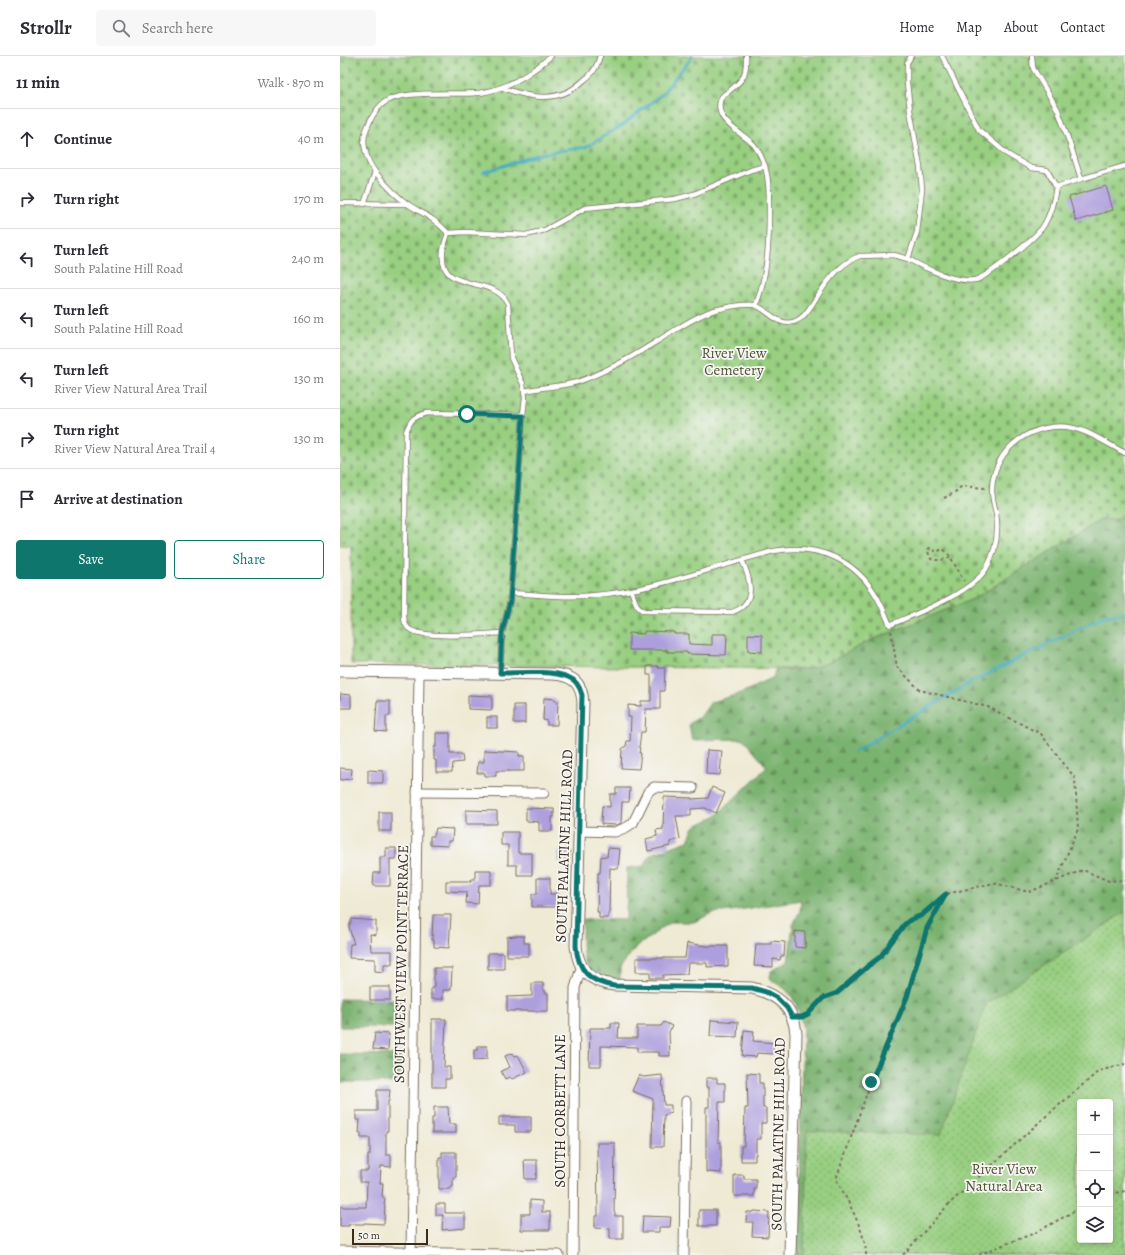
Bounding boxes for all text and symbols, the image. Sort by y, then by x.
search box [96,10,376,46]
text: Strollr [20,15,72,41]
icon: search [110,17,132,39]
text: Search here [142,18,213,38]
text: Home [899,18,934,37]
text: Map [956,18,982,37]
text: About [1004,18,1038,37]
text: Contact [1060,18,1105,37]
text: 11 min [16,71,60,94]
text: Walk · 870 m [257,74,324,91]
icon: ahead [16,128,38,150]
text: Continue [54,129,112,149]
text: 40 m [298,130,324,147]
icon: right [16,188,38,210]
text: Turn right [54,189,119,209]
text: 170 m [294,190,324,207]
text: Turn left [54,240,109,260]
icon: left [16,248,38,270]
text: 240 m [292,250,324,267]
text: South Palatine Hill Road [54,260,183,277]
text: Turn left [54,300,109,320]
icon: left [16,308,38,330]
text: 160 m [293,310,324,327]
text: South Palatine Hill Road [54,320,183,337]
park label: River View Cemetery [701,343,767,380]
text: Turn left [54,360,109,380]
icon: left [16,368,38,390]
text: 130 m [294,370,324,387]
text: River View Natural Area Trail [54,380,207,397]
route start [458,405,476,423]
text: Turn right [54,420,119,440]
icon: right [16,428,38,450]
text: 130 m [294,430,324,447]
text: River View Natural Area Trail 4 [54,440,216,457]
icon: arrive [16,488,38,510]
text: Arrive at destination [54,489,183,509]
button: Save [16,540,166,579]
button: Share [174,540,324,579]
street label: SOUTH PALATINE HILL ROAD [551,749,577,943]
street label: SOUTHWEST VIEW POINT TERRACE [389,845,413,1083]
street label: SOUTH CORBETT LANE [550,1034,570,1188]
street label: SOUTH PALATINE HILL ROAD [766,1037,790,1231]
route end [862,1073,880,1091]
map controls [1077,1099,1113,1243]
button: + [1077,1099,1113,1135]
button: − [1077,1135,1113,1171]
park label: River View Natural Area [965,1159,1043,1196]
button: locate [1077,1171,1113,1207]
button: layers [1077,1207,1113,1243]
scale bar [352,1227,428,1246]
text: 50 m [358,1228,380,1243]

